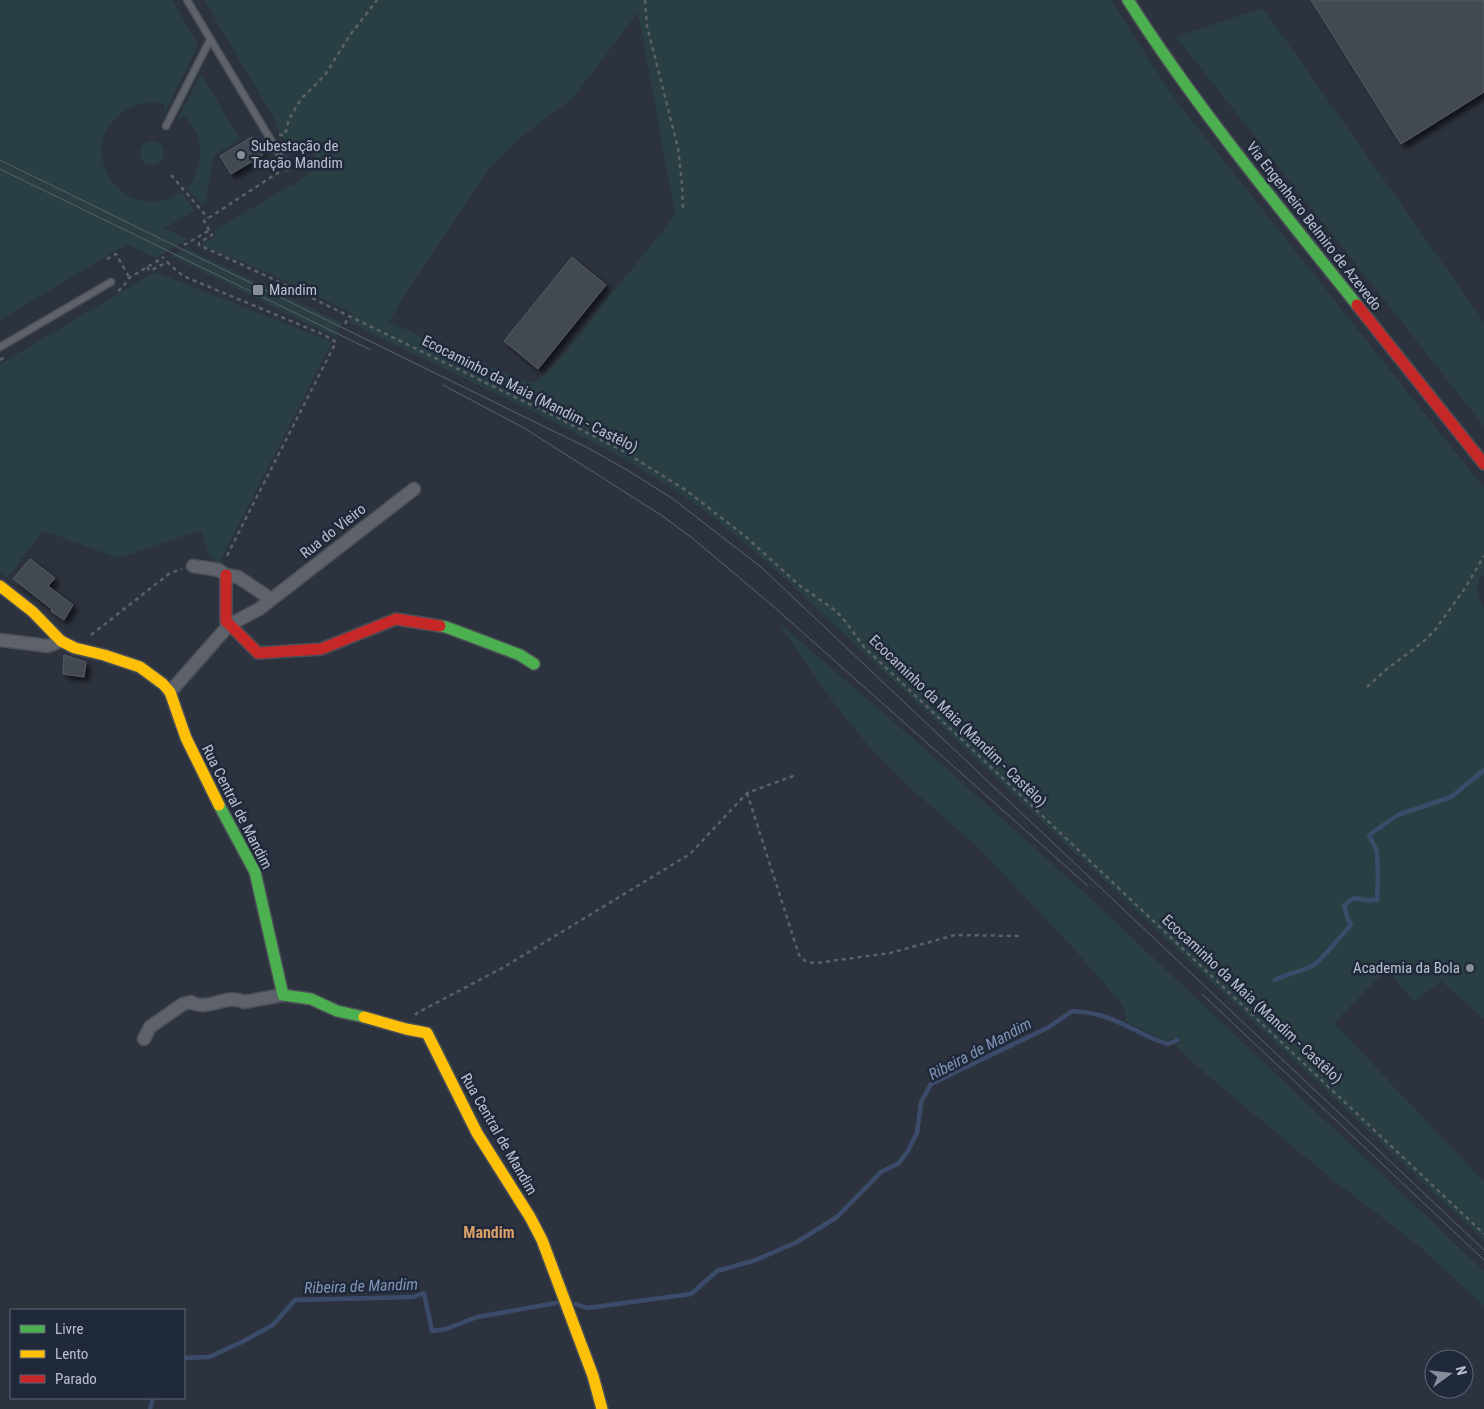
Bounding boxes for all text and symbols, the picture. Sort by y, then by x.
place label: Subestação de Tração Mandim [251,137,343,172]
street label: Via Engenheiro Belmiro de Azevedo [1243,138,1385,314]
marker: Subestação de Tração Mandim [235,149,247,161]
place label: Mandim [269,281,317,299]
marker: Mandim [251,283,265,297]
street label: Ecocaminho da Maia (Mandim - Castêlo) [419,332,641,456]
street label: Rua do Vieiro [297,500,369,562]
street label: Ecocaminho da Maia (Mandim - Castêlo) [866,631,1050,811]
street label: Rua Central de Mandim [198,742,276,872]
street label: Ecocaminho da Maia (Mandim - Castêlo) [1158,911,1346,1087]
place label: Academia da Bola [1353,959,1460,977]
marker: Academia da Bola [1464,962,1476,974]
water label: Ribeira de Mandim [925,1014,1035,1084]
street label: Rua Central de Mandim [457,1070,541,1198]
district label: Mandim [463,1223,515,1242]
water label: Ribeira de Mandim [304,1275,418,1297]
legend [10,1309,185,1399]
text: Livre [55,1320,83,1338]
text: Lento [55,1345,88,1363]
north arrow [1424,1349,1474,1399]
text: N [1453,1364,1470,1377]
text: Parado [55,1370,97,1388]

